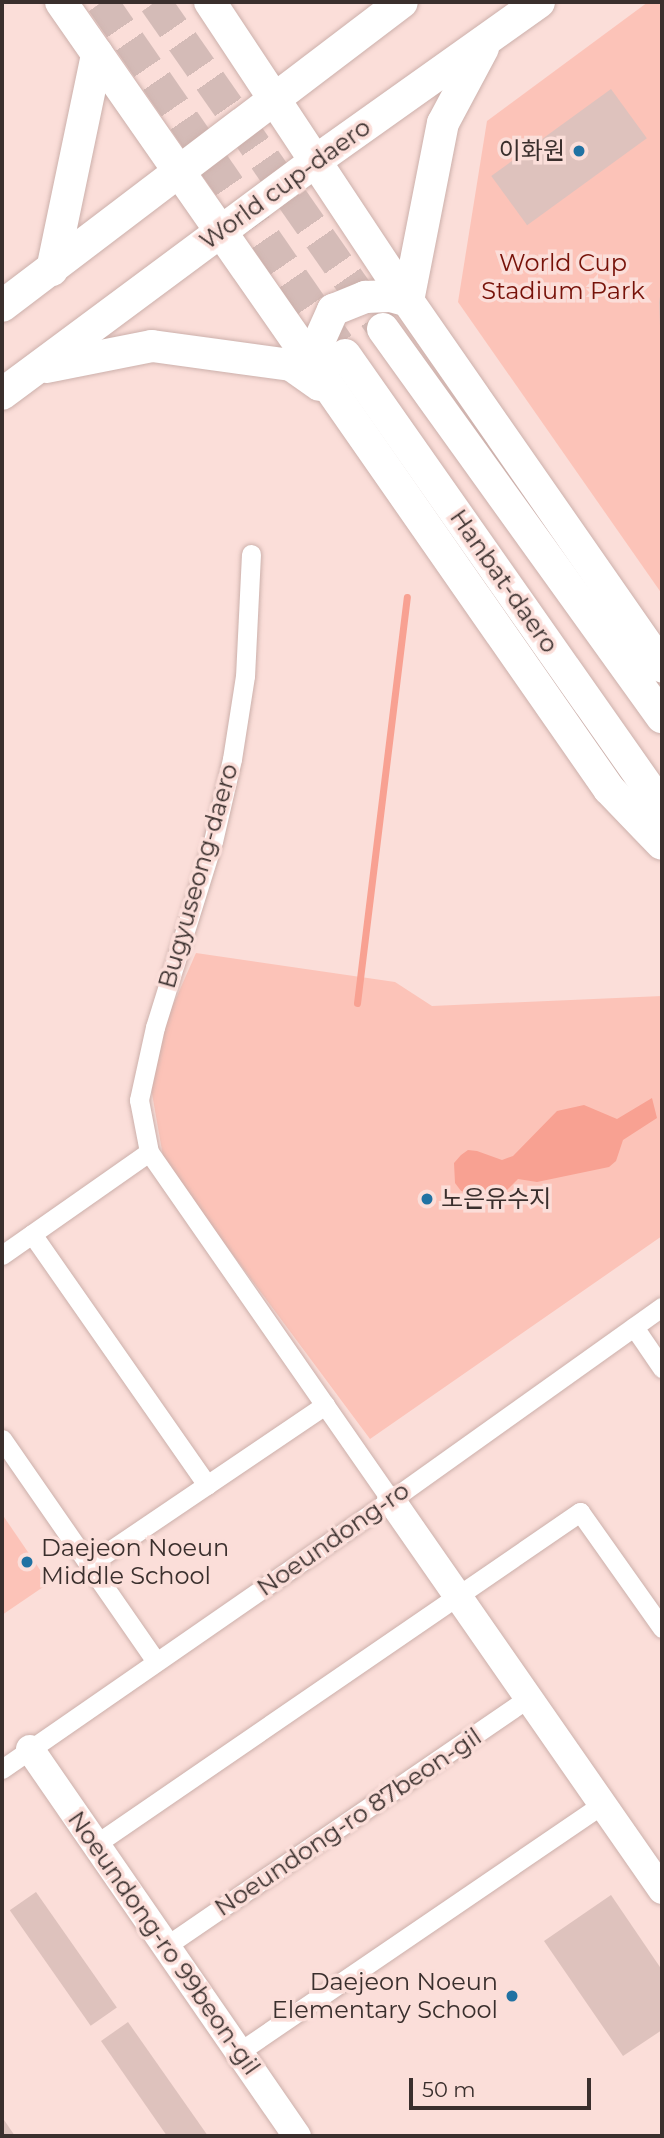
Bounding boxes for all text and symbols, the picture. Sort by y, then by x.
street label: World cup-daero [194,112,376,256]
place label: 이화원 [499,137,565,165]
marker: 이화원 [571,143,587,159]
park label: World Cup Stadium Park [481,249,645,305]
street label: Hanbat-daero [444,504,564,658]
street label: Bugyuseong-daero [152,760,244,992]
place label: 노은유수지 [441,1185,551,1213]
marker: 노은유수지 [419,1191,435,1207]
street label: Noeundong-ro [251,1476,415,1602]
place label: Daejeon Noeun Middle School [41,1534,229,1590]
marker: Daejeon Noeun Middle School [19,1554,35,1570]
street label: Noeundong-ro 87beon-gil [209,1722,487,1922]
street label: Noeundong-ro 99beon-gil [62,1806,266,2080]
place label: Daejeon Noeun Elementary School [272,1968,498,2024]
marker: Daejeon Noeun Elementary School [504,1988,520,2004]
scale bar [412,2064,594,2108]
text: 50 m [422,2077,476,2102]

